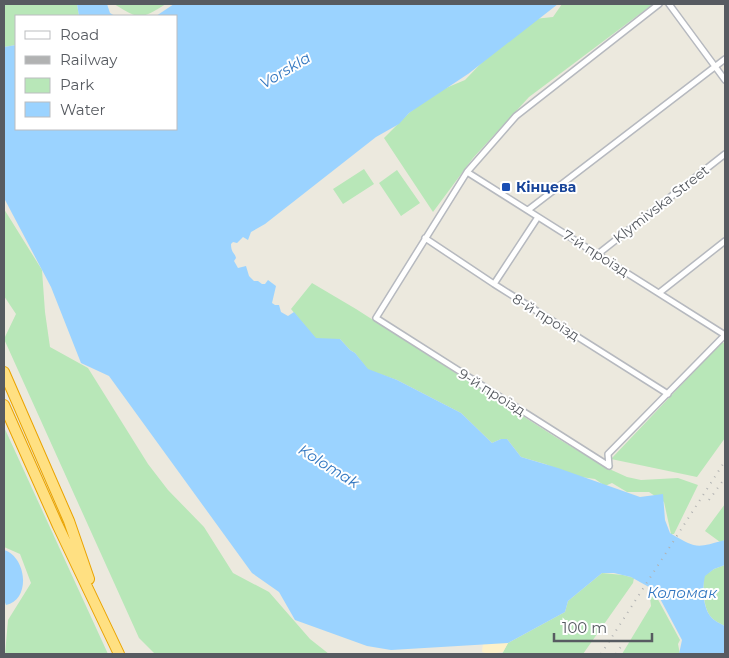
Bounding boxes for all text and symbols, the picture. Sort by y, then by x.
legend [15,15,178,130]
text: Road [60,25,99,44]
water label: Vorskla [256,48,314,92]
text: Railway [60,50,118,69]
text: Park [60,75,94,94]
text: Water [60,100,106,119]
street label: Klymivska Street [609,161,713,247]
place label: Кінцева [516,178,576,196]
marker: Кінцева [500,181,512,193]
street label: 7-й проїзд [560,226,632,280]
street label: 8-й проїзд [509,289,583,345]
street label: 9-й проїзд [455,364,529,420]
water label: Kolomak [295,440,364,493]
water label: Коломак [647,583,718,602]
scale bar [554,610,652,642]
text: 100 m [562,618,607,637]

